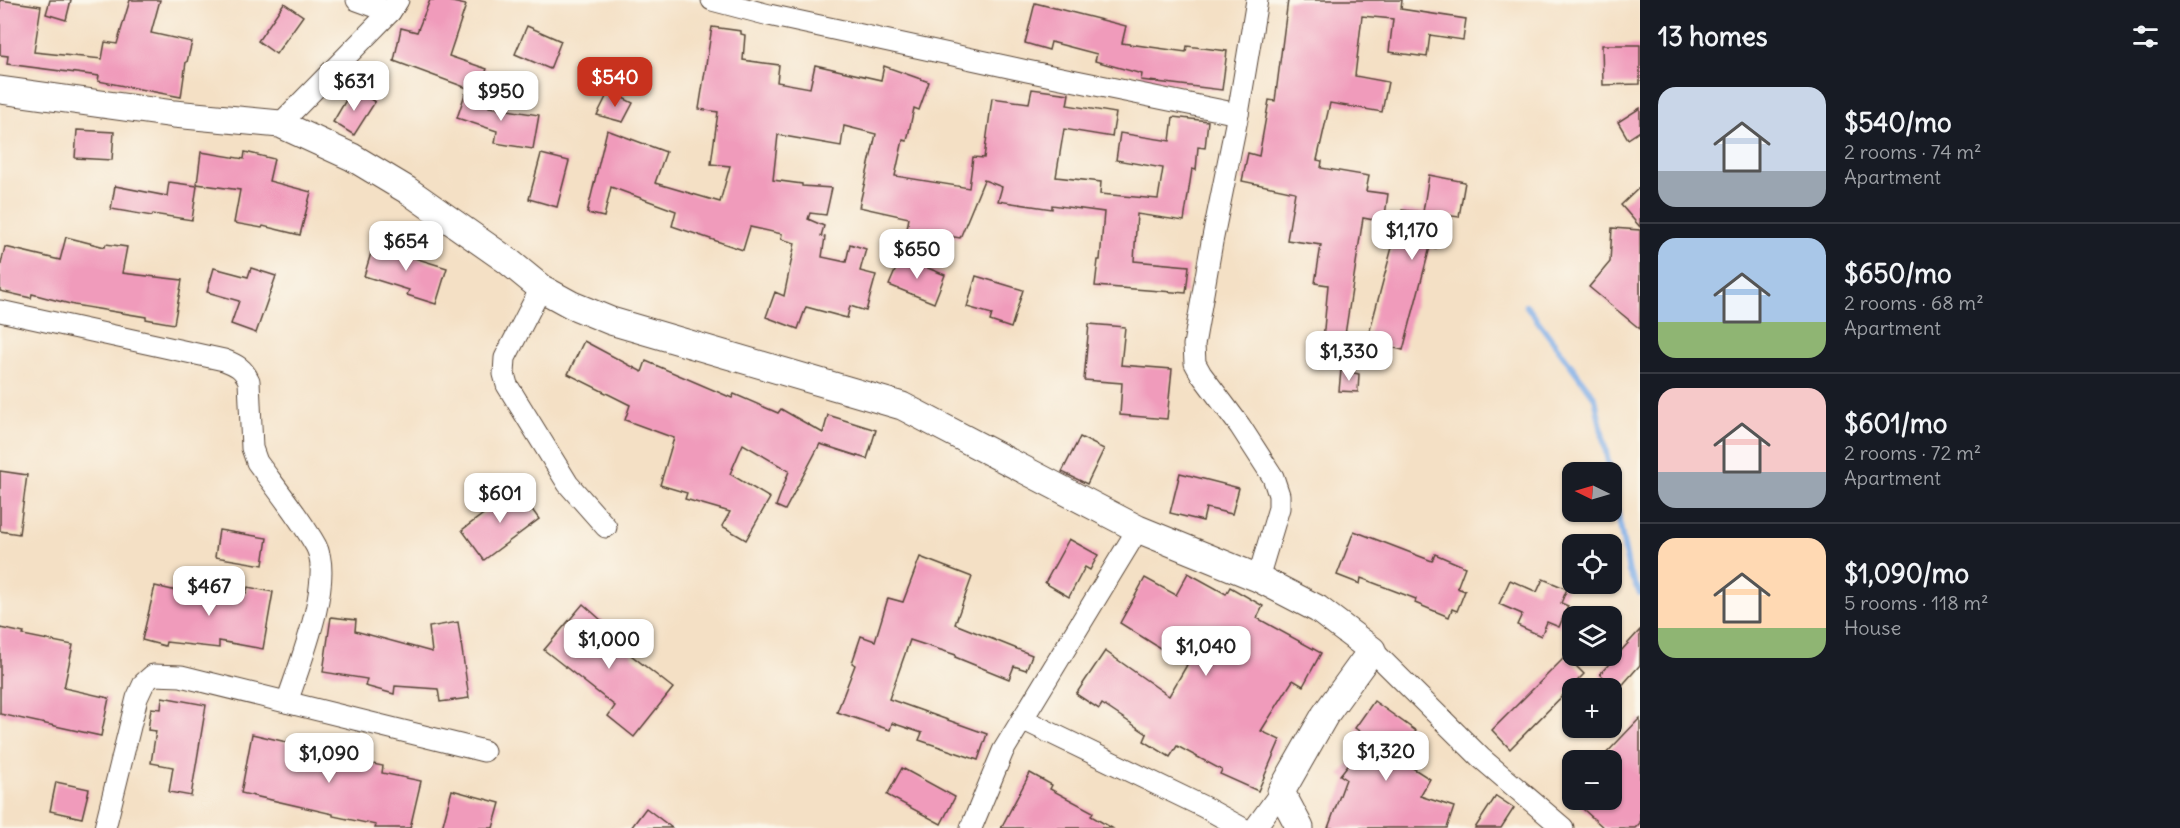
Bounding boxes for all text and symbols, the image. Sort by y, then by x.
text: 13 homes [1658,20,1768,53]
icon: filters [2129,20,2162,53]
pin: $540 [579,57,651,108]
pin: $631 [318,61,390,112]
text: $540 [591,64,639,89]
text: $631 [333,68,375,93]
pin: $950 [465,71,537,122]
text: $950 [477,78,525,103]
text: $540/mo [1844,106,1952,139]
icon: home [1706,111,1778,183]
text: 2 rooms · 74 m² [1844,139,1981,164]
text: Apartment [1844,164,1941,189]
pin: $1,170 [1363,210,1461,261]
text: $1,170 [1386,217,1438,242]
pin: $654 [370,221,442,272]
text: $654 [383,228,429,253]
pin: $650 [881,229,953,280]
text: $650 [893,236,941,261]
text: $650/mo [1844,257,1952,290]
icon: home [1706,262,1778,334]
text: 2 rooms · 68 m² [1844,290,1984,315]
text: Apartment [1844,315,1941,340]
pin: $1,330 [1300,331,1398,382]
text: $1,330 [1320,338,1378,363]
text: $601/mo [1844,407,1947,440]
icon: home [1706,412,1778,484]
text: 2 rooms · 72 m² [1844,440,1981,465]
north arrow [1562,462,1622,522]
map controls [1562,462,1622,810]
text: Apartment [1844,465,1941,490]
pin: $601 [464,473,536,524]
text: $601 [478,480,522,505]
button: locate [1562,534,1622,594]
text: $1,090/mo [1844,557,1969,590]
icon: home [1706,562,1778,634]
pin: $467 [173,566,245,617]
text: $467 [187,573,231,598]
text: 5 rooms · 118 m² [1844,590,1989,615]
button: layers [1562,606,1622,666]
text: House [1844,615,1901,640]
pin: $1,000 [560,619,658,670]
text: $1,000 [578,626,640,651]
pin: $1,040 [1157,626,1255,677]
text: $1,040 [1176,633,1236,658]
button: + [1562,678,1622,738]
pin: $1,320 [1337,731,1435,782]
pin: $1,090 [280,733,378,784]
text: $1,320 [1357,738,1415,763]
text: $1,090 [299,740,359,765]
button: − [1562,750,1622,810]

